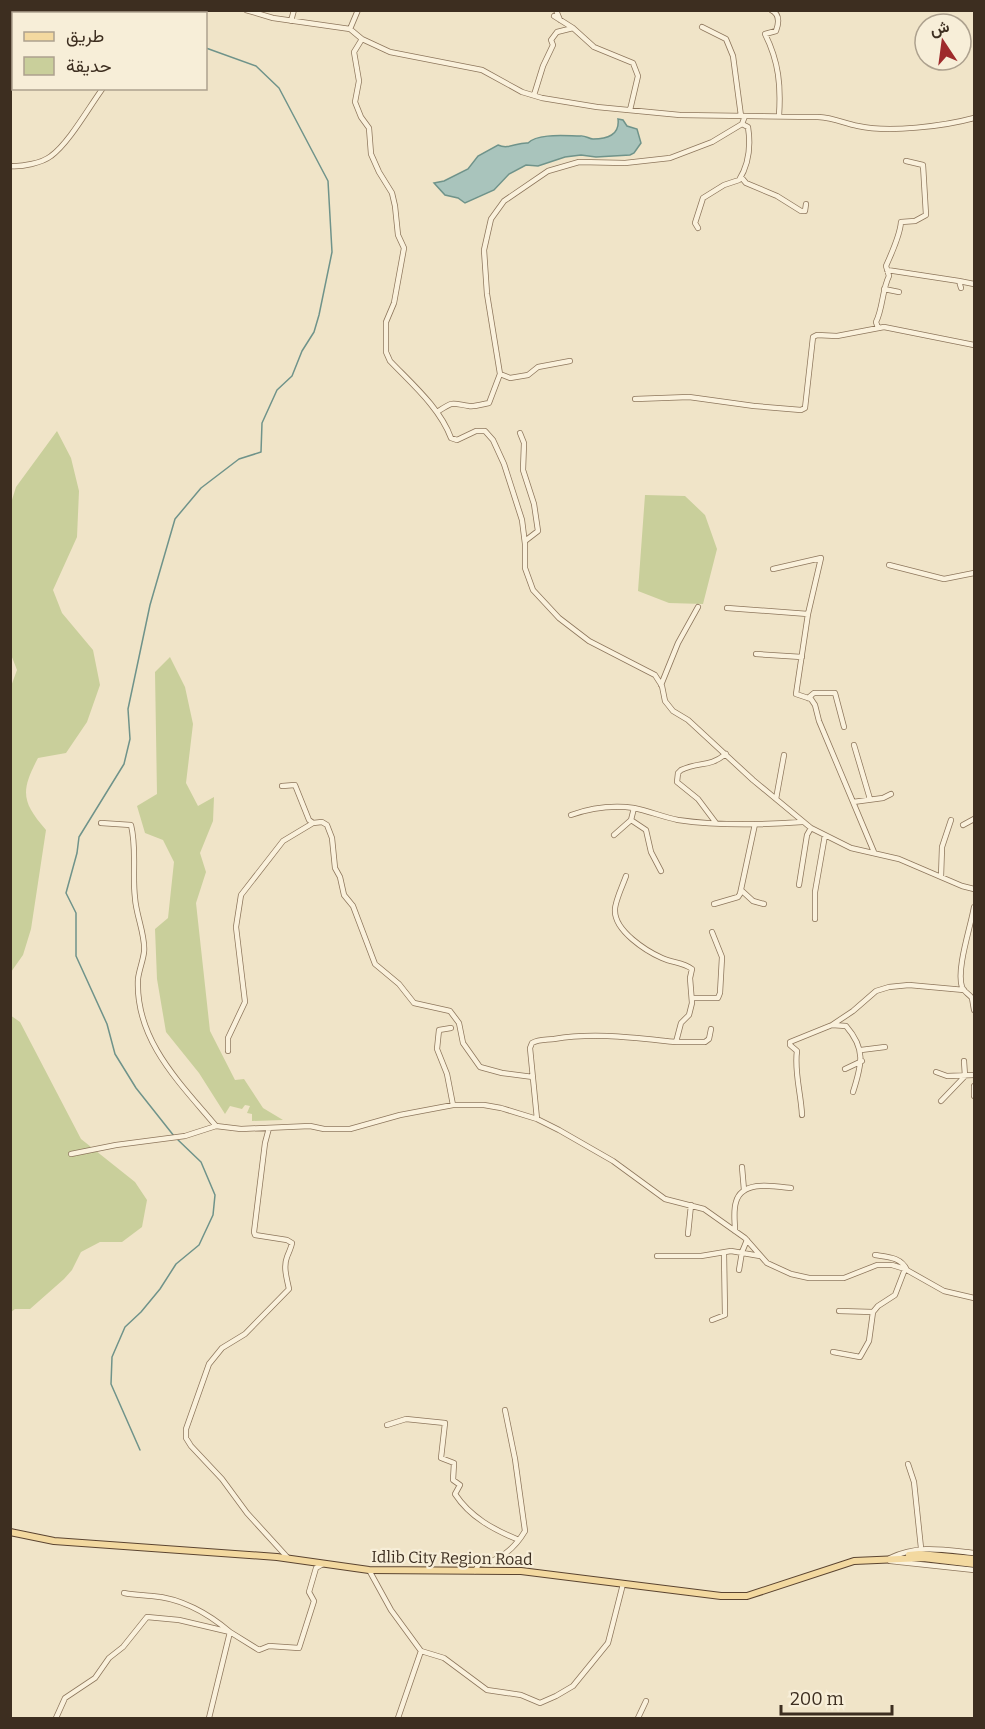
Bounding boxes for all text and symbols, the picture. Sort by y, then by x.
legend [12,12,207,90]
north arrow [913,12,973,72]
text: ش [928,16,951,39]
text: طريق [66,25,104,47]
text: حديقة [66,55,112,77]
street label: Idlib City Region Road [371,1547,533,1569]
scale bar [781,1678,892,1716]
text: 200 m [790,1688,844,1710]

